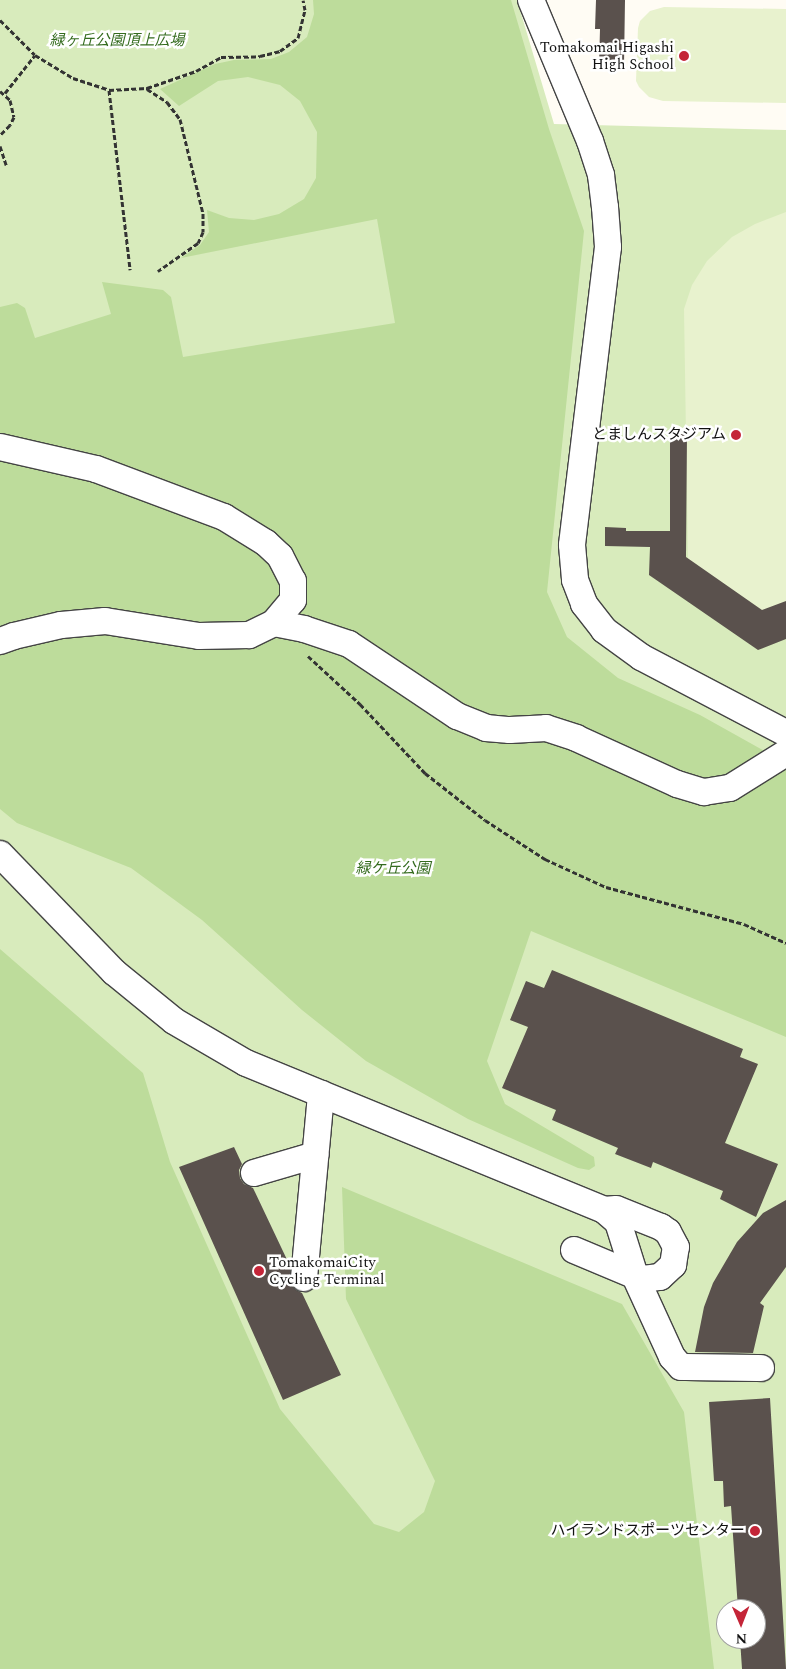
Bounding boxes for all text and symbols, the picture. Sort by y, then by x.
park label: 緑ヶ丘公園頂上広場 [50,32,184,50]
place label: Tomakomai Higashi High School [540,38,674,73]
marker: Tomakomai Higashi High School [678,50,690,62]
place label: とましんスタジアム [591,426,726,444]
marker: とましんスタジアム [730,429,742,441]
park label: 緑ケ丘公園 [356,860,430,878]
place label: TomakomaiCity Cycling Terminal [269,1253,384,1288]
marker: TomakomaiCity Cycling Terminal [253,1265,265,1277]
place label: ハイランドスポーツセンター [550,1522,745,1540]
marker: ハイランドスポーツセンター [749,1525,761,1537]
north arrow [716,1599,766,1649]
text: N [735,1628,747,1649]

